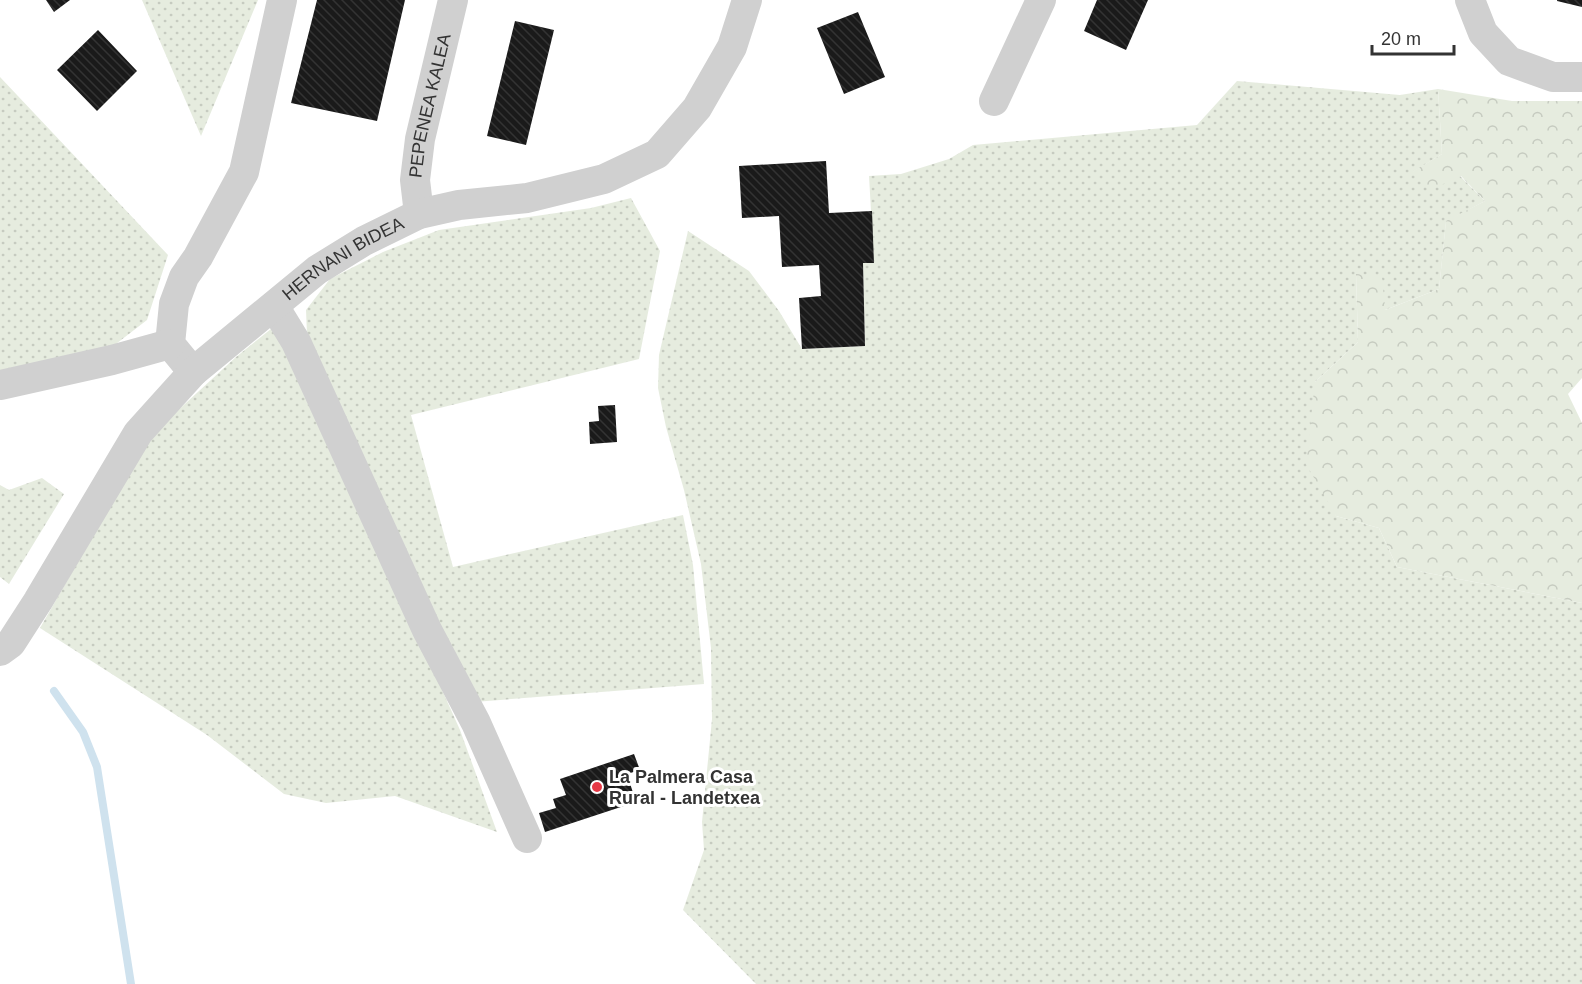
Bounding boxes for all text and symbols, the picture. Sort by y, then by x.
scale bar [1372,18,1454,56]
text: 20 m [1381,29,1421,49]
street label: PEPENEA KALEA [405,32,455,179]
street label: HERNANI BIDEA [278,213,407,304]
place label: La Palmera Casa Rural - Landetxea [609,767,761,808]
marker: La Palmera Casa Rural - Landetxea [590,780,604,794]

